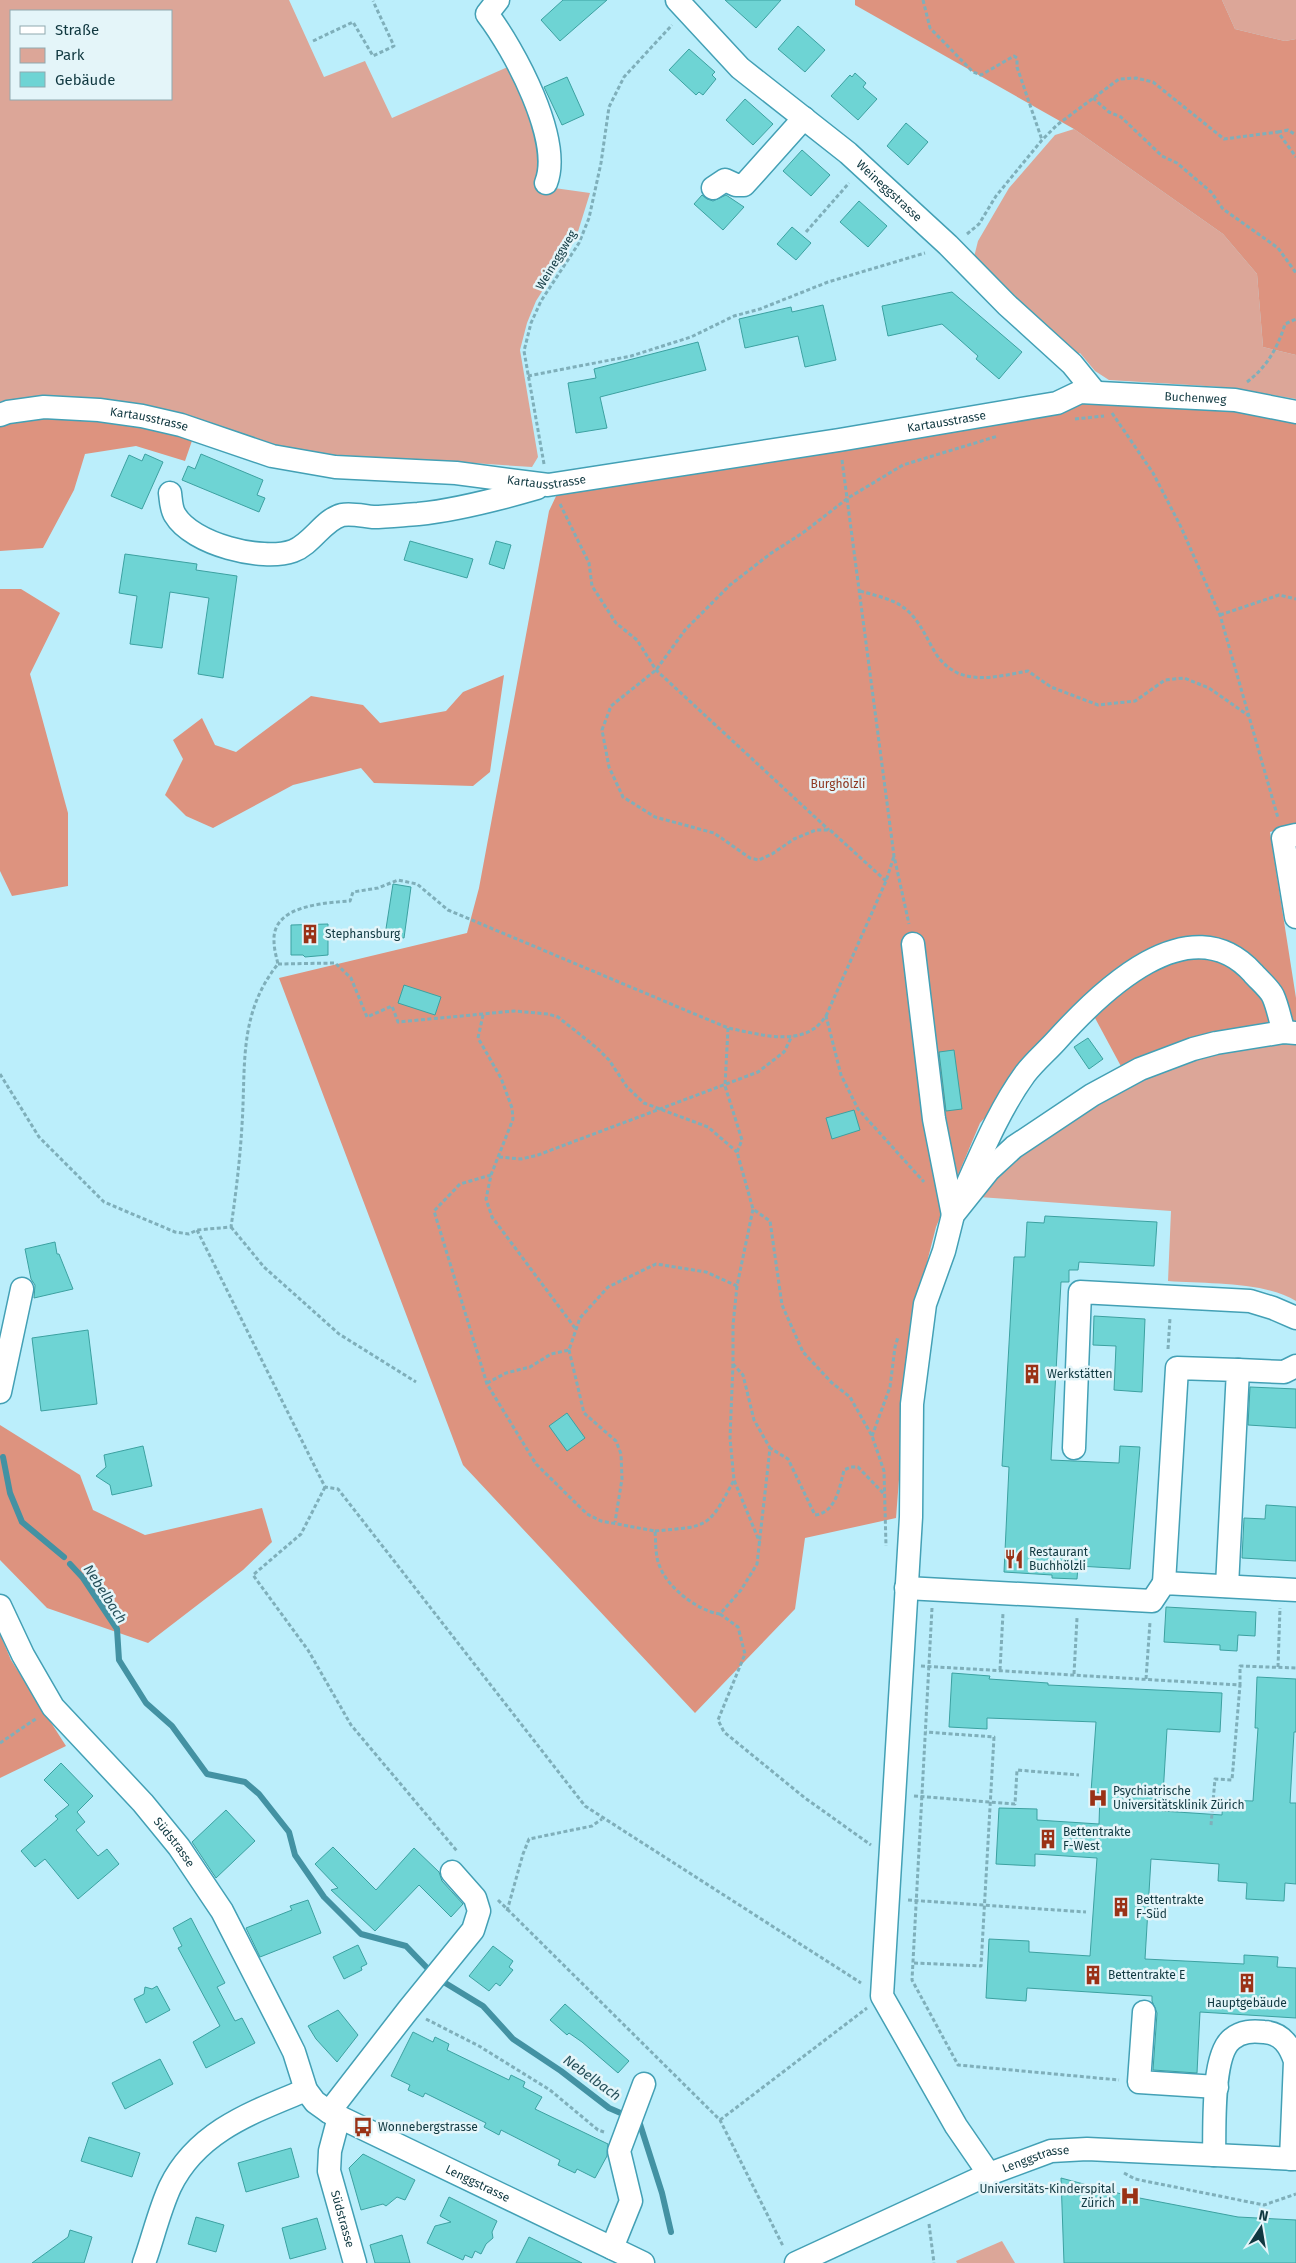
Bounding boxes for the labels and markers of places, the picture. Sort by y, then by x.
building icon: Stephansburg [299,923,321,945]
place label: Stephansburg [325,927,401,941]
building icon: Werkstätten [1021,1363,1043,1385]
place label: Werkstätten [1047,1367,1113,1381]
place label: Restaurant Buchhölzli [1029,1545,1089,1573]
restaurant icon: Restaurant Buchhölzli [1003,1548,1025,1570]
place label: Psychiatrische Universitätsklinik Zürich [1113,1784,1245,1812]
hospital icon: Psychiatrische Universitätsklinik Zürich [1087,1787,1109,1809]
place label: Bettentrakte F-West [1063,1825,1131,1853]
building icon: Bettentrakte F-West [1037,1828,1059,1850]
place label: Bettentrakte F-Süd [1136,1893,1204,1921]
building icon: Bettentrakte F-Süd [1110,1896,1132,1918]
building icon: Bettentrakte E [1082,1964,1104,1986]
place label: Bettentrakte E [1108,1968,1185,1982]
building icon: Hauptgebäude [1236,1972,1258,1994]
place label: Hauptgebäude [1207,1996,1287,2010]
bus stop icon: Wonnebergstrasse [352,2116,374,2138]
place label: Wonnebergstrasse [378,2120,478,2134]
place label: Universitäts-Kinderspital Zürich [979,2182,1115,2210]
hospital icon: Universitäts-Kinderspital Zürich [1119,2185,1141,2207]

